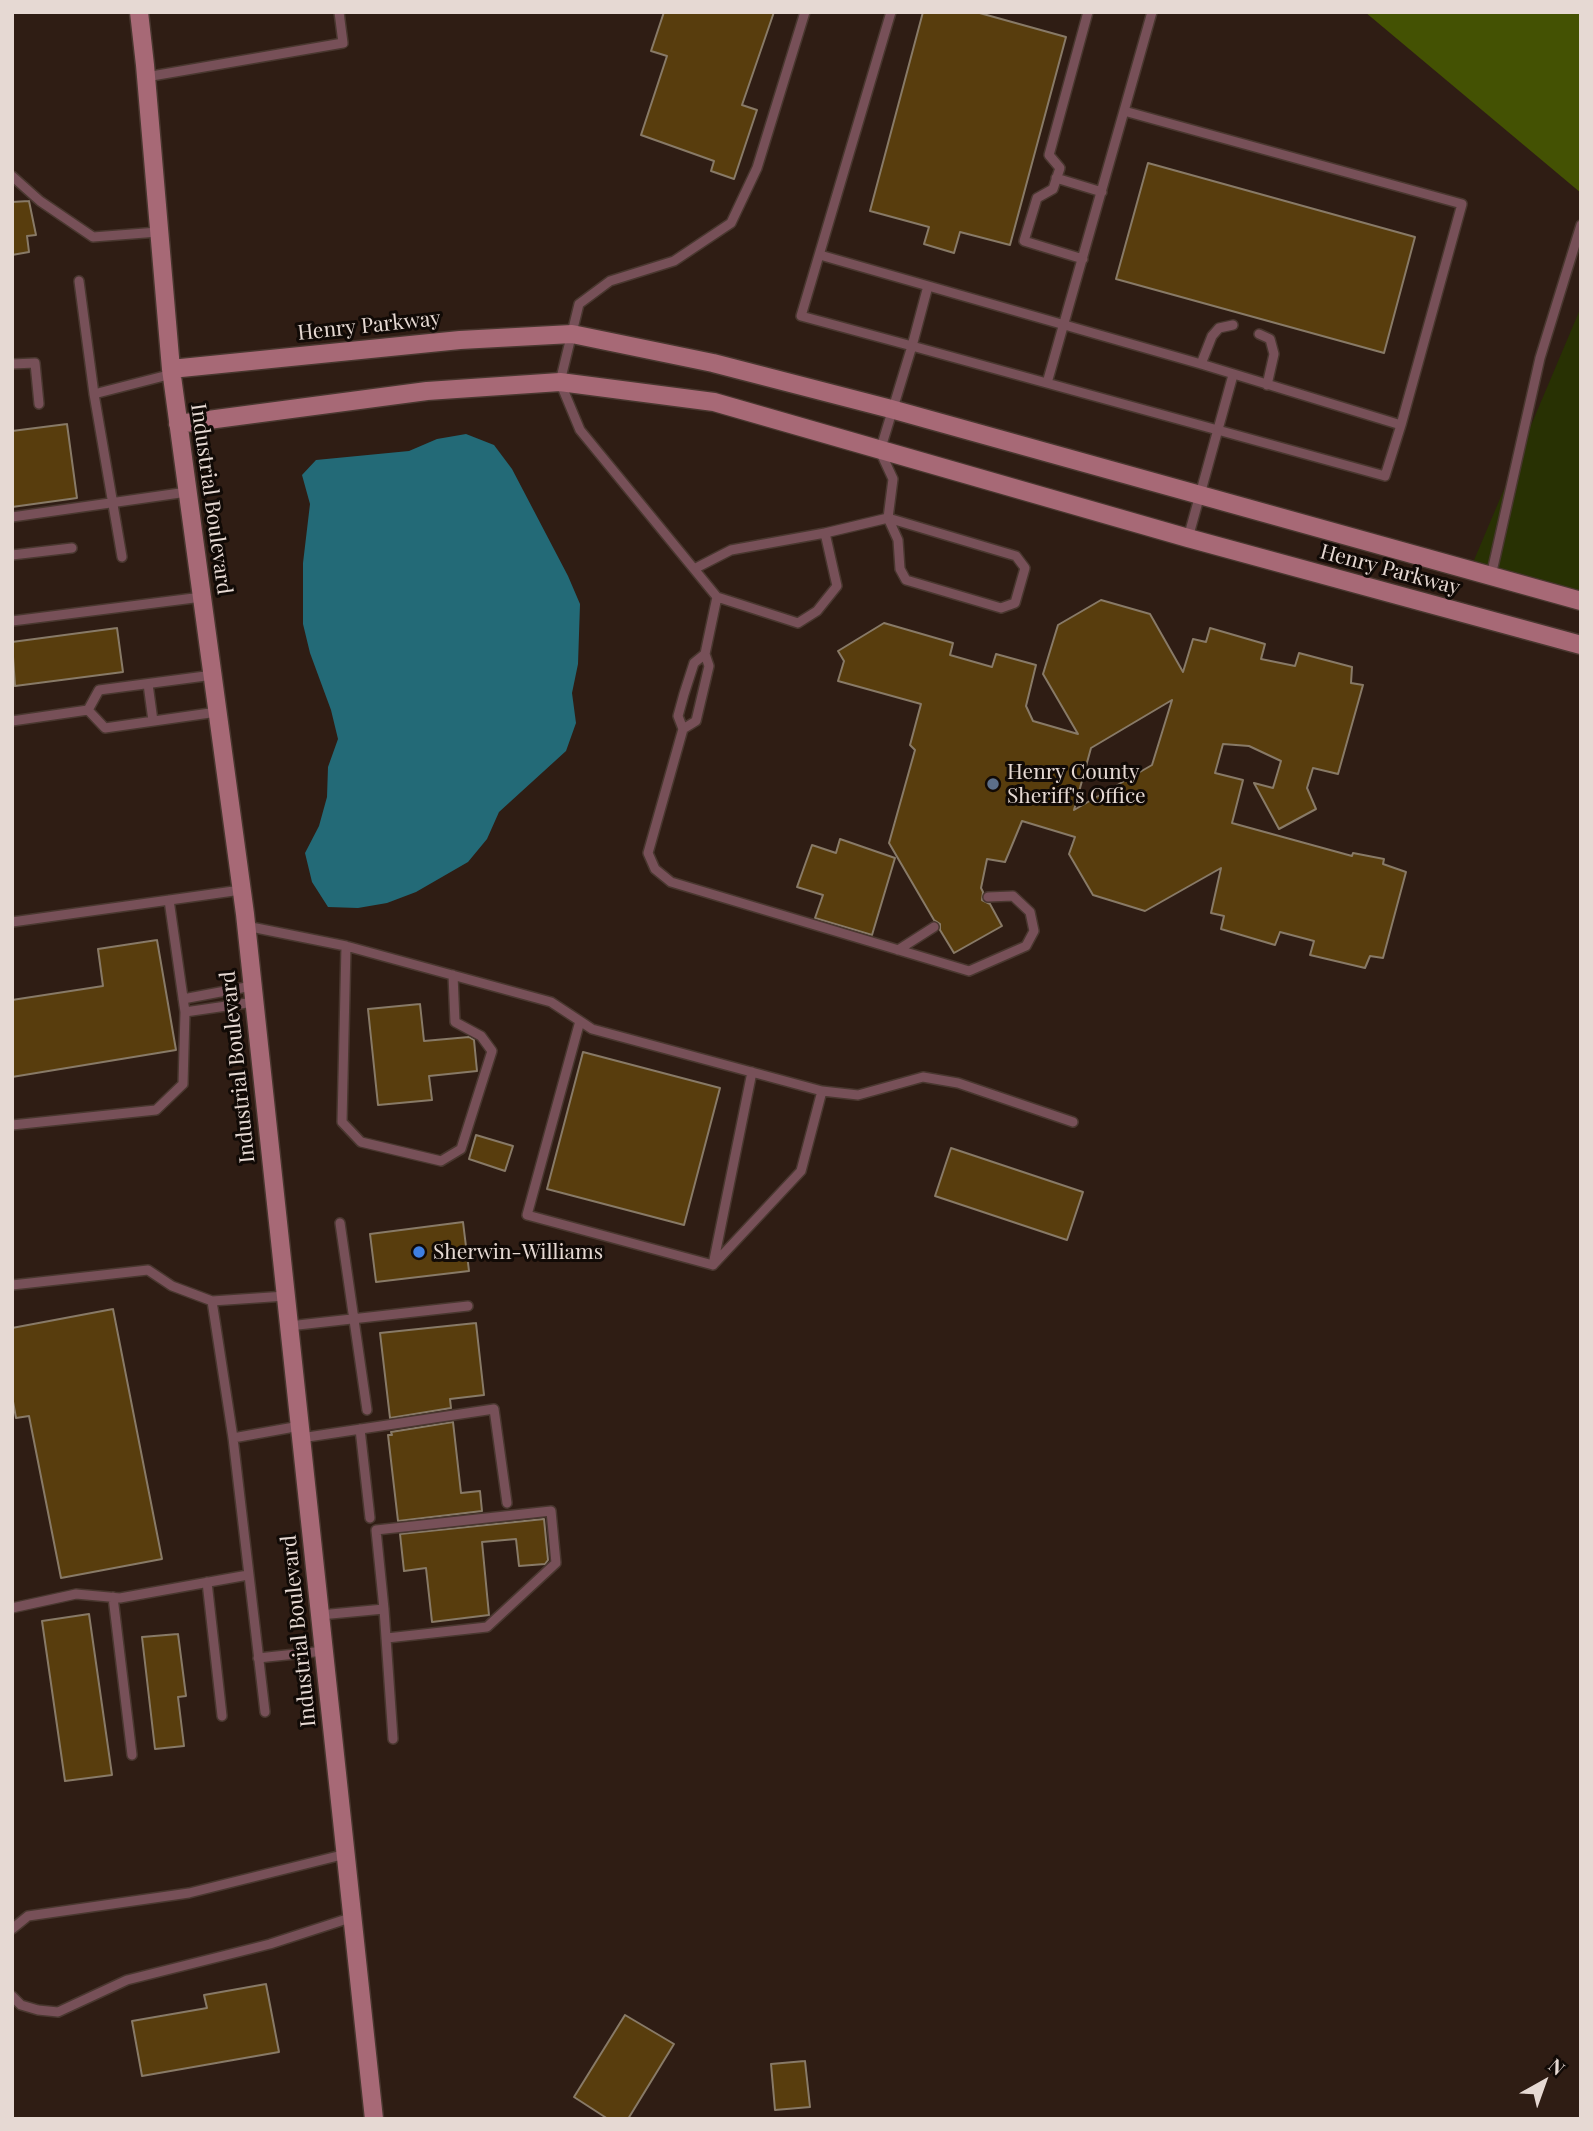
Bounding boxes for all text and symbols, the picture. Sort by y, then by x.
street label: Henry Parkway [296,306,442,346]
street label: Industrial Boulevard [185,402,237,596]
street label: Henry Parkway [1317,539,1463,601]
place label: Henry County Sheriff's Office [1007,759,1146,809]
marker: Henry County Sheriff's Office [985,776,1001,792]
street label: Industrial Boulevard [215,970,261,1164]
place label: Sherwin-Williams [433,1239,603,1265]
marker: Sherwin-Williams [411,1244,427,1260]
street label: Industrial Boulevard [276,1534,322,1728]
north arrow [1509,2047,1579,2117]
text: N [1544,2052,1571,2080]

